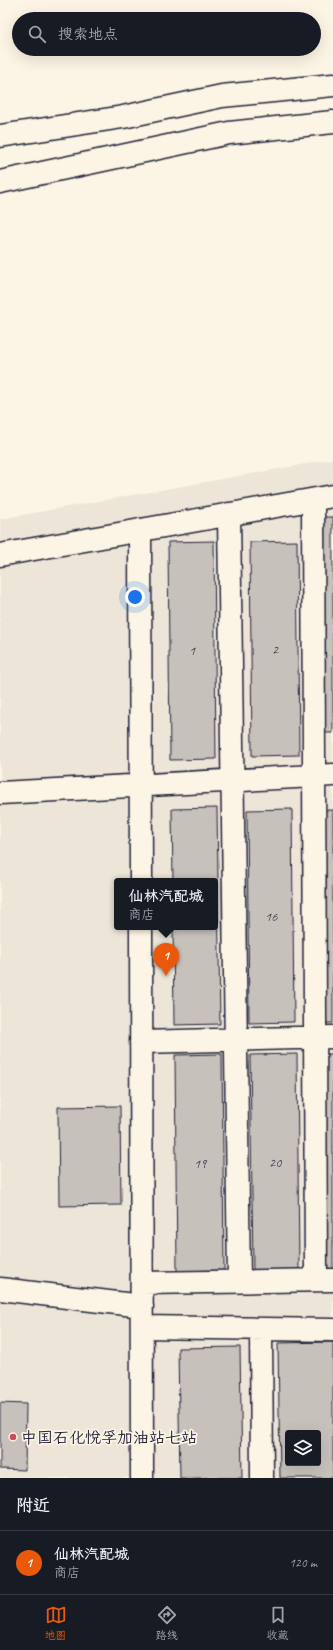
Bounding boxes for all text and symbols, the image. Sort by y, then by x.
search box [12,12,321,56]
icon: search [26,23,48,45]
text: 搜索地点 [58,25,118,44]
your location [125,587,145,607]
house number: 2 [272,641,280,658]
house number: 1 [189,642,196,659]
popup [114,878,218,930]
text: 仙林汽配城 [128,887,204,906]
text: 商店 [128,907,155,923]
house number: 16 [265,908,278,925]
pin: 1 [153,943,179,976]
house number: 20 [269,1154,283,1171]
house number: 19 [194,1155,208,1172]
place label: 中国石化悦孚加油站七站 [21,1428,197,1448]
map controls [285,1430,321,1466]
button: layers [285,1430,321,1466]
marker: 中国石化悦孚加油站七站 [8,1432,18,1442]
text: 附近 [16,1495,50,1516]
text: 仙林汽配城 [54,1545,129,1564]
text: 1 [26,1555,32,1571]
text: 120 m [289,1555,317,1571]
text: 商店 [54,1565,80,1581]
tab: 地图 [45,1604,67,1642]
tab: 路线 [156,1604,178,1642]
tab: 收藏 [267,1604,289,1642]

